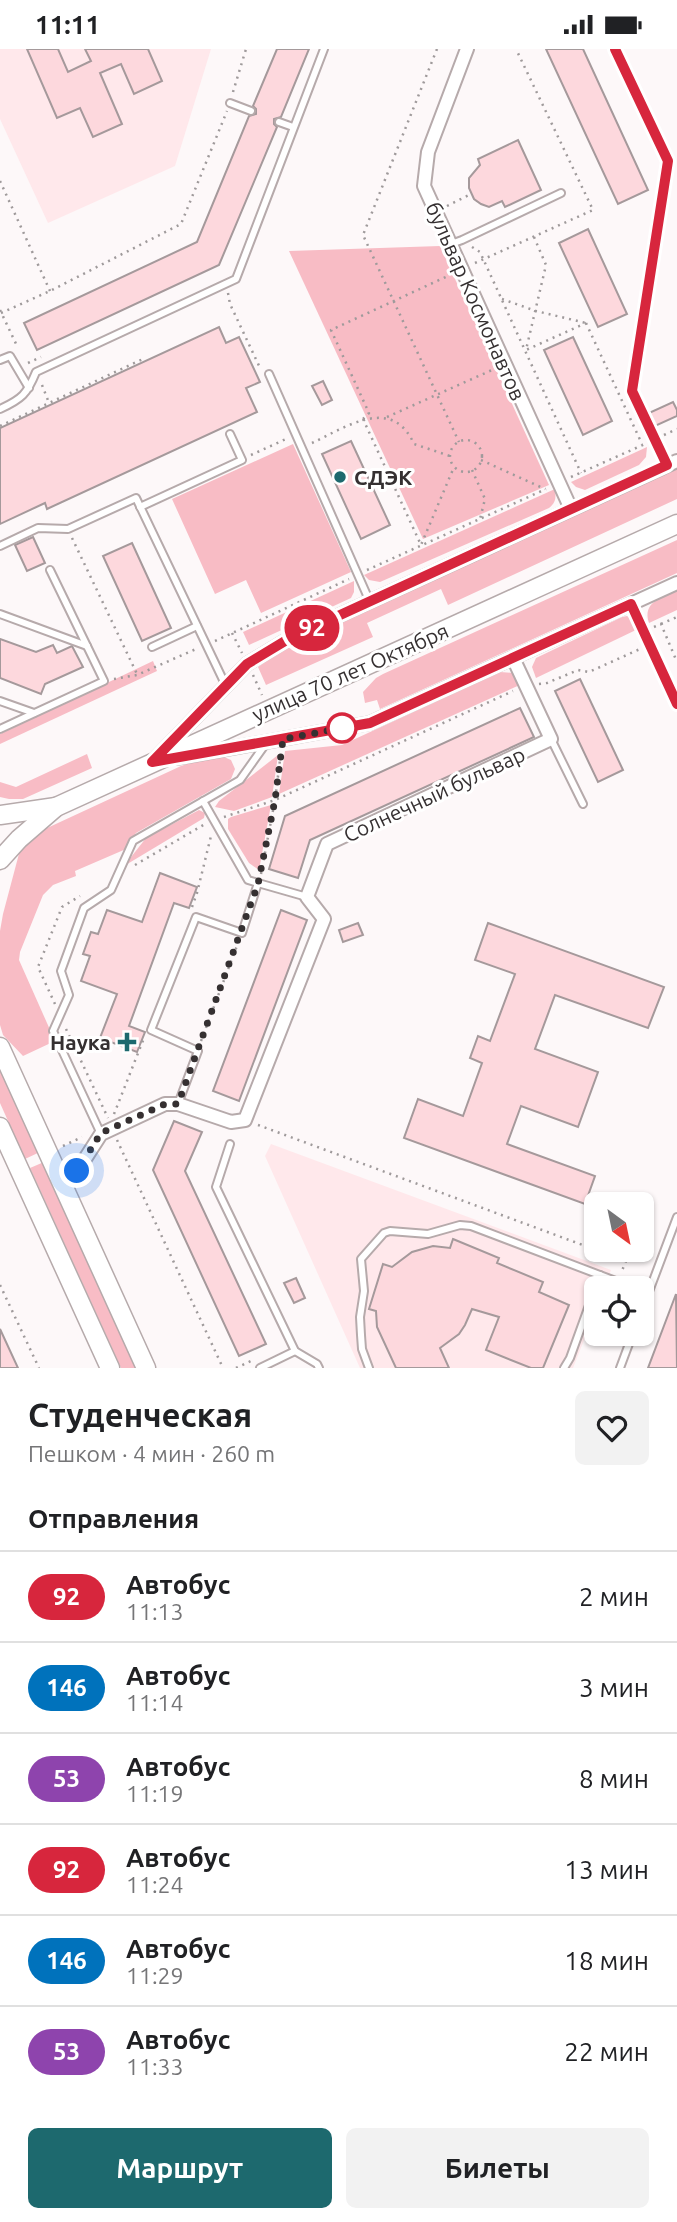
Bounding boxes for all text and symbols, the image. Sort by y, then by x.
text: 11:11 [35,10,100,39]
street label: бульвар Космонавтов [421,198,531,404]
place label: СДЭК [354,465,412,489]
marker: СДЭК [332,469,348,485]
line badge: 92 [280,605,344,651]
text: 92 [298,614,326,641]
street label: улица 70 лет Октября [248,618,452,726]
unlabelled marker [327,713,357,743]
street label: Солнечный бульвар [340,741,528,847]
place label: Наука [50,1030,111,1054]
marker: Наука [117,1032,137,1052]
your location [59,1153,94,1188]
north arrow [584,1192,654,1262]
map controls [584,1192,654,1346]
button: locate [584,1276,654,1346]
button: heart [575,1391,649,1465]
text: Студенческая [28,1396,252,1433]
text: Пешком · 4 мин · 260 m [28,1441,275,1466]
text: Отправления [28,1504,199,1533]
text: Автобус [126,1570,230,1599]
text: 2 мин [579,1582,649,1611]
text: 92 [53,1583,80,1610]
text: 11:13 [126,1599,184,1624]
text: Автобус [126,1661,230,1690]
text: 3 мин [579,1673,649,1702]
text: 146 [46,1674,87,1701]
text: 11:14 [126,1690,184,1715]
text: Автобус [126,1752,230,1781]
text: 8 мин [579,1764,649,1793]
text: 53 [53,1765,80,1792]
text: 11:19 [126,1781,184,1806]
text: Автобус [126,1843,230,1872]
text: 13 мин [564,1855,649,1884]
text: 92 [53,1856,80,1883]
text: 11:24 [126,1872,184,1897]
text: Автобус [126,1934,230,1963]
text: 18 мин [564,1946,649,1975]
text: 146 [46,1947,87,1974]
text: 11:29 [126,1963,184,1988]
text: Автобус [126,2025,230,2054]
text: 22 мин [564,2037,649,2066]
text: 53 [53,2038,80,2065]
text: 11:33 [126,2054,184,2079]
button: Маршрут [28,2128,332,2208]
button: Билеты [346,2128,649,2208]

